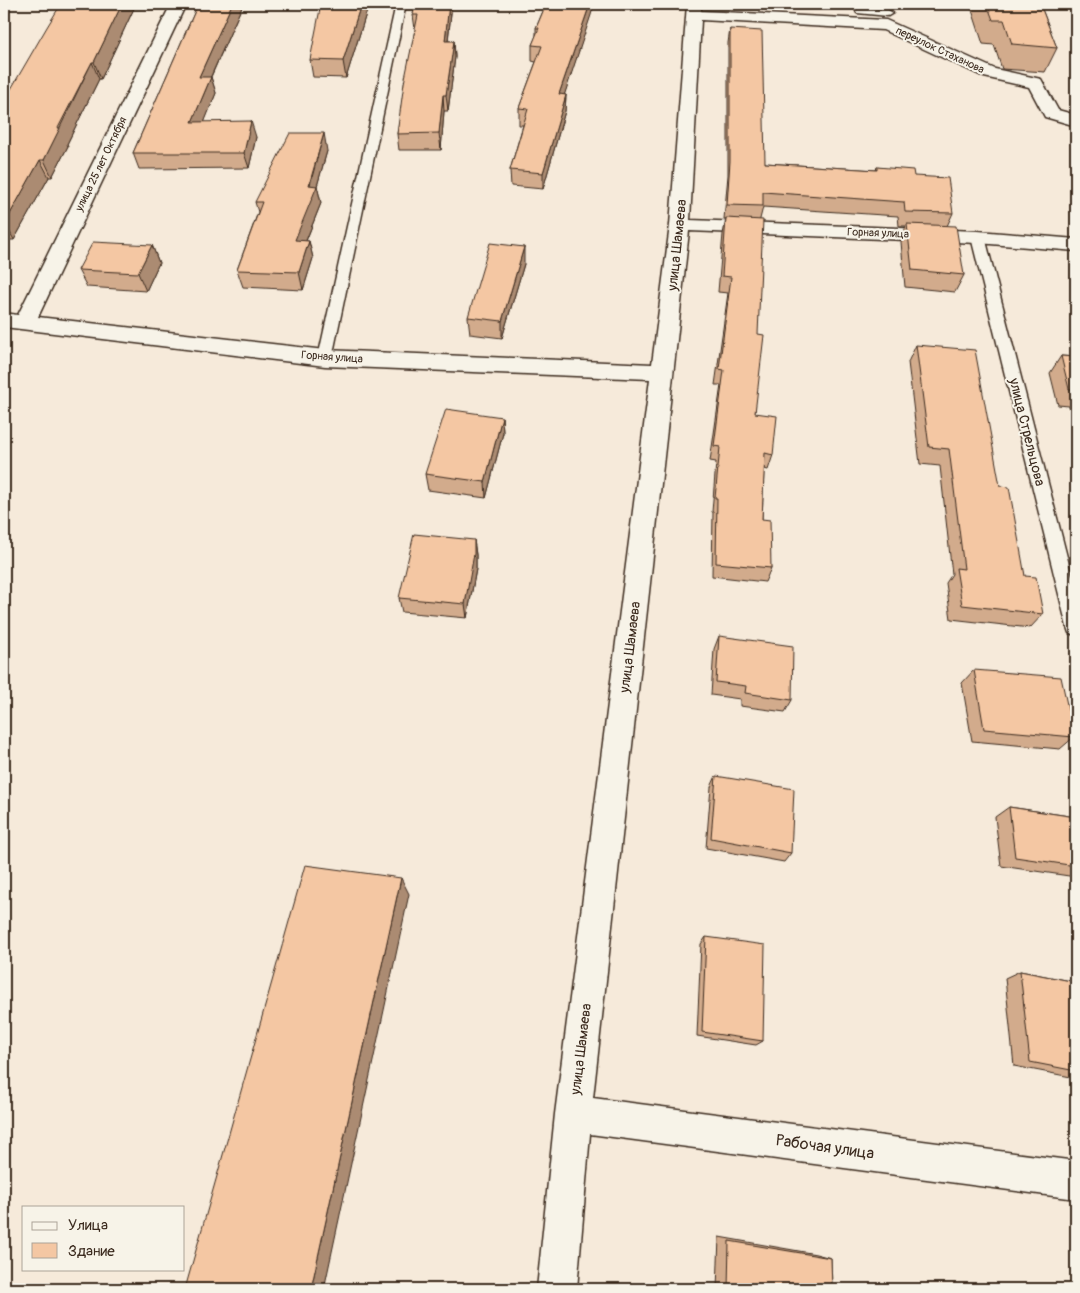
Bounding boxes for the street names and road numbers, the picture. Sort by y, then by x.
street label: переулок Стаханова [894,24,986,76]
street label: улица 25 лет Октября [72,115,130,214]
street label: улица Шамаева [664,198,690,293]
street label: Горная улица [847,225,909,241]
street label: Горная улица [301,348,363,366]
street label: улица Стрельцова [1005,375,1049,488]
street label: улица Шамаева [616,600,644,695]
street label: улица Шамаева [567,1002,595,1097]
street label: Рабочая улица [775,1130,875,1164]

